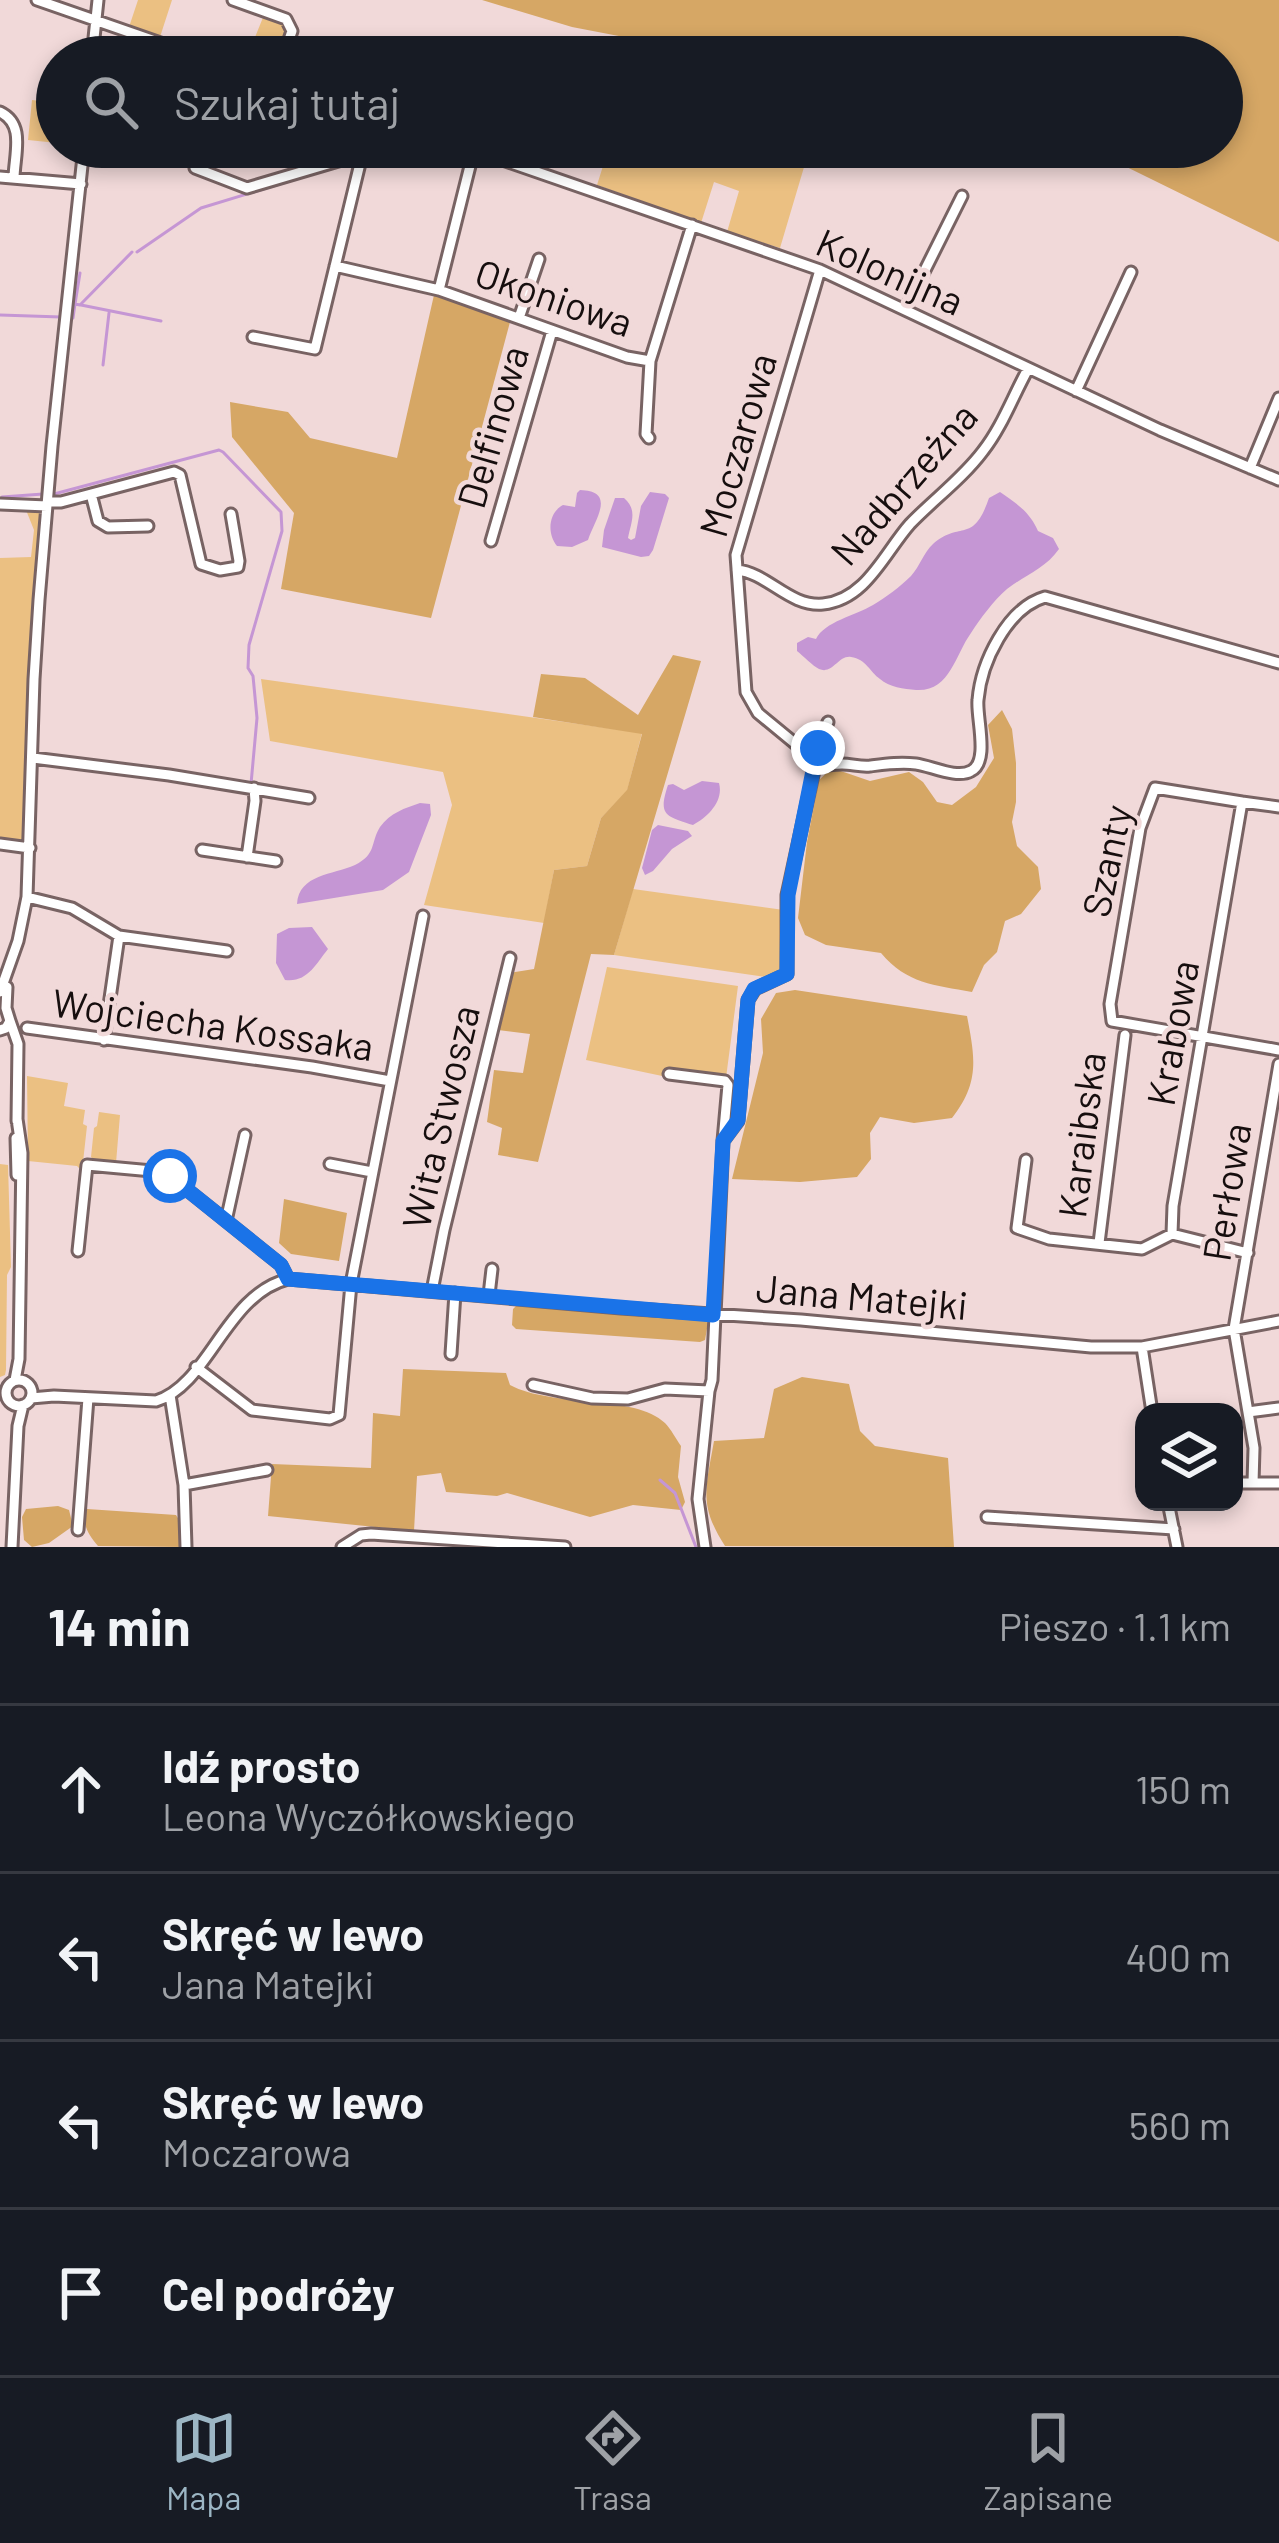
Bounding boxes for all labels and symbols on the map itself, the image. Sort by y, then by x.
street label: Kolonijna [810,217,972,324]
street label: Okoniowa [470,248,639,345]
street label: Delfinowa [446,340,537,513]
street label: Moczarowa [688,347,785,542]
street label: Nadbrzeżna [820,392,986,574]
route end [791,721,845,775]
street label: Szanty [1071,800,1140,921]
street label: Krabowa [1136,956,1207,1109]
street label: Wojciecha Kossaka [50,978,377,1069]
street label: Wita Stwosza [391,1000,488,1233]
street label: Karaibska [1047,1049,1114,1221]
street label: Perłowa [1191,1120,1260,1264]
route start [143,1149,197,1203]
street label: Jana Matejki [754,1263,970,1328]

